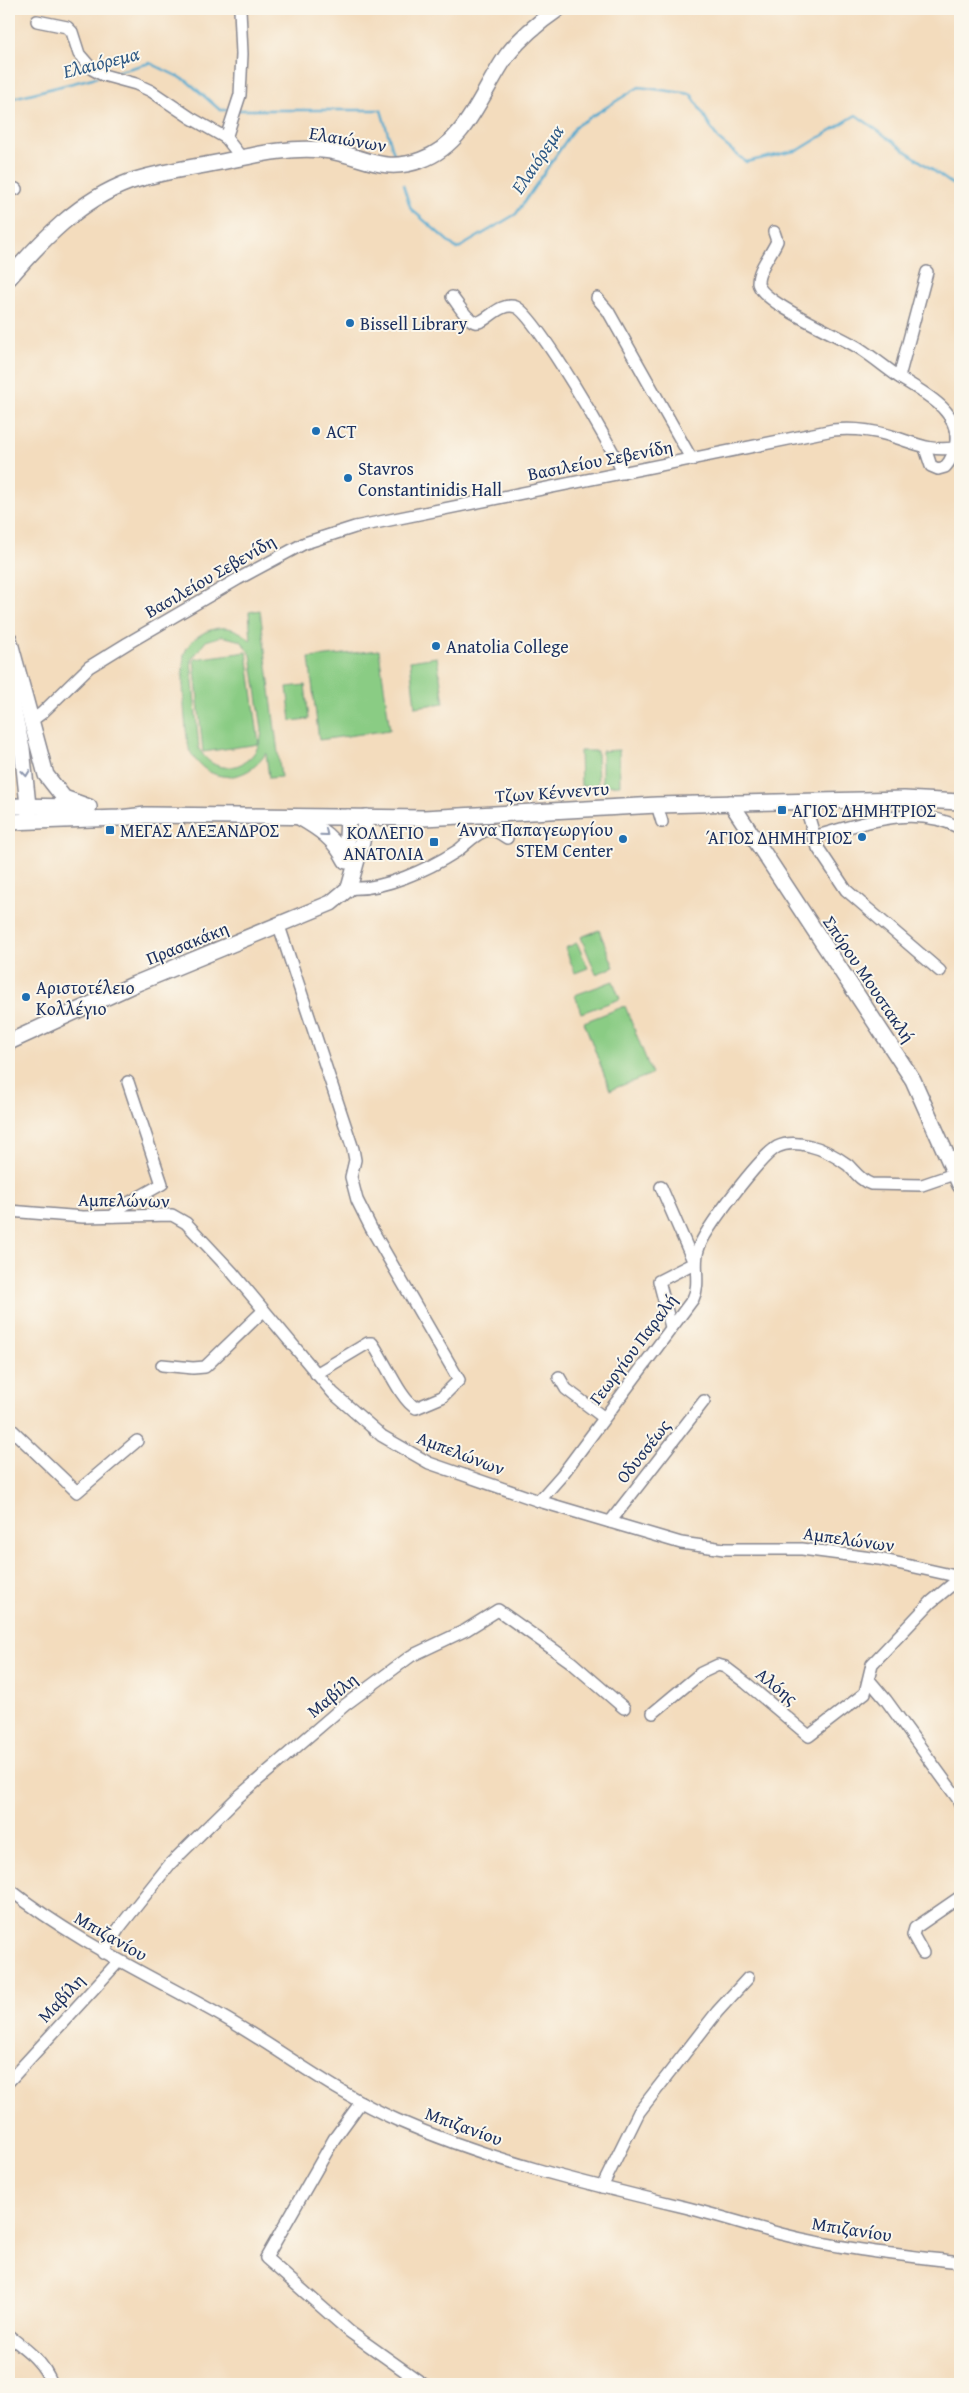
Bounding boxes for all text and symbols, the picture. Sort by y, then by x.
water label: Ελαιόρεμα [59,39,142,85]
street label: Ελαιώνων [307,119,389,159]
water label: Ελαιόρεμα [503,119,570,200]
place label: Bissell Library [360,310,467,337]
marker: Bissell Library [344,317,356,329]
place label: ACT [326,418,357,445]
marker: ACT [310,425,322,437]
street label: Βασιλείου Σεβενίδη [525,433,675,487]
place label: Stavros Constantinidis Hall [358,455,502,503]
marker: Stavros Constantinidis Hall [342,472,354,484]
street label: Βασιλείου Σεβενίδη [139,527,281,625]
place label: Anatolia College [446,633,569,660]
marker: Anatolia College [430,640,442,652]
one-way arrow [20,769,31,777]
street label: Τζων Κέννεντυ [494,775,610,809]
place label: ΑΓΙΟΣ ΔΗΜΗΤΡΙΟΣ [792,797,936,824]
marker: ΑΓΙΟΣ ΔΗΜΗΤΡΙΟΣ [776,804,788,816]
place label: Άννα Παπαγεωργίου STEM Center [457,816,614,864]
place label: ΜΕΓΑΣ ΑΛΕΞΑΝΔΡΟΣ [120,817,279,844]
place label: ΚΟΛΛΕΓΙΟ ΑΝΑΤΟΛΙΑ [343,819,424,867]
marker: ΜΕΓΑΣ ΑΛΕΞΑΝΔΡΟΣ [104,824,116,836]
place label: ΆΓΙΟΣ ΔΗΜΗΤΡΙΟΣ [706,824,852,851]
one-way arrow [320,828,329,837]
marker: ΆΓΙΟΣ ΔΗΜΗΤΡΙΟΣ [856,831,868,843]
marker: Άννα Παπαγεωργίου STEM Center [617,833,629,845]
marker: ΚΟΛΛΕΓΙΟ ΑΝΑΤΟΛΙΑ [428,836,440,848]
street label: Σπύρου Μουστακλή [816,910,922,1048]
street label: Πρασακάκη [142,914,232,972]
place label: Αριστοτέλειο Κολλέγιο [36,974,135,1022]
marker: Αριστοτέλειο Κολλέγιο [20,991,32,1003]
street label: Αμπελώνων [78,1186,170,1214]
street label: Γεωργίου Παραλή [582,1288,684,1410]
street label: Οδυσσέως [609,1413,677,1489]
street label: Αμπελώνων [413,1424,509,1482]
street label: Αμπελώνων [802,1519,896,1559]
street label: Αλόης [750,1661,804,1712]
street label: Μαβίλη [301,1666,363,1724]
street label: Μπιζανίου [69,1904,153,1968]
street label: Μαβίλη [31,1967,91,2029]
street label: Μπιζανίου [422,2100,506,2152]
street label: Μπιζανίου [810,2209,894,2249]

